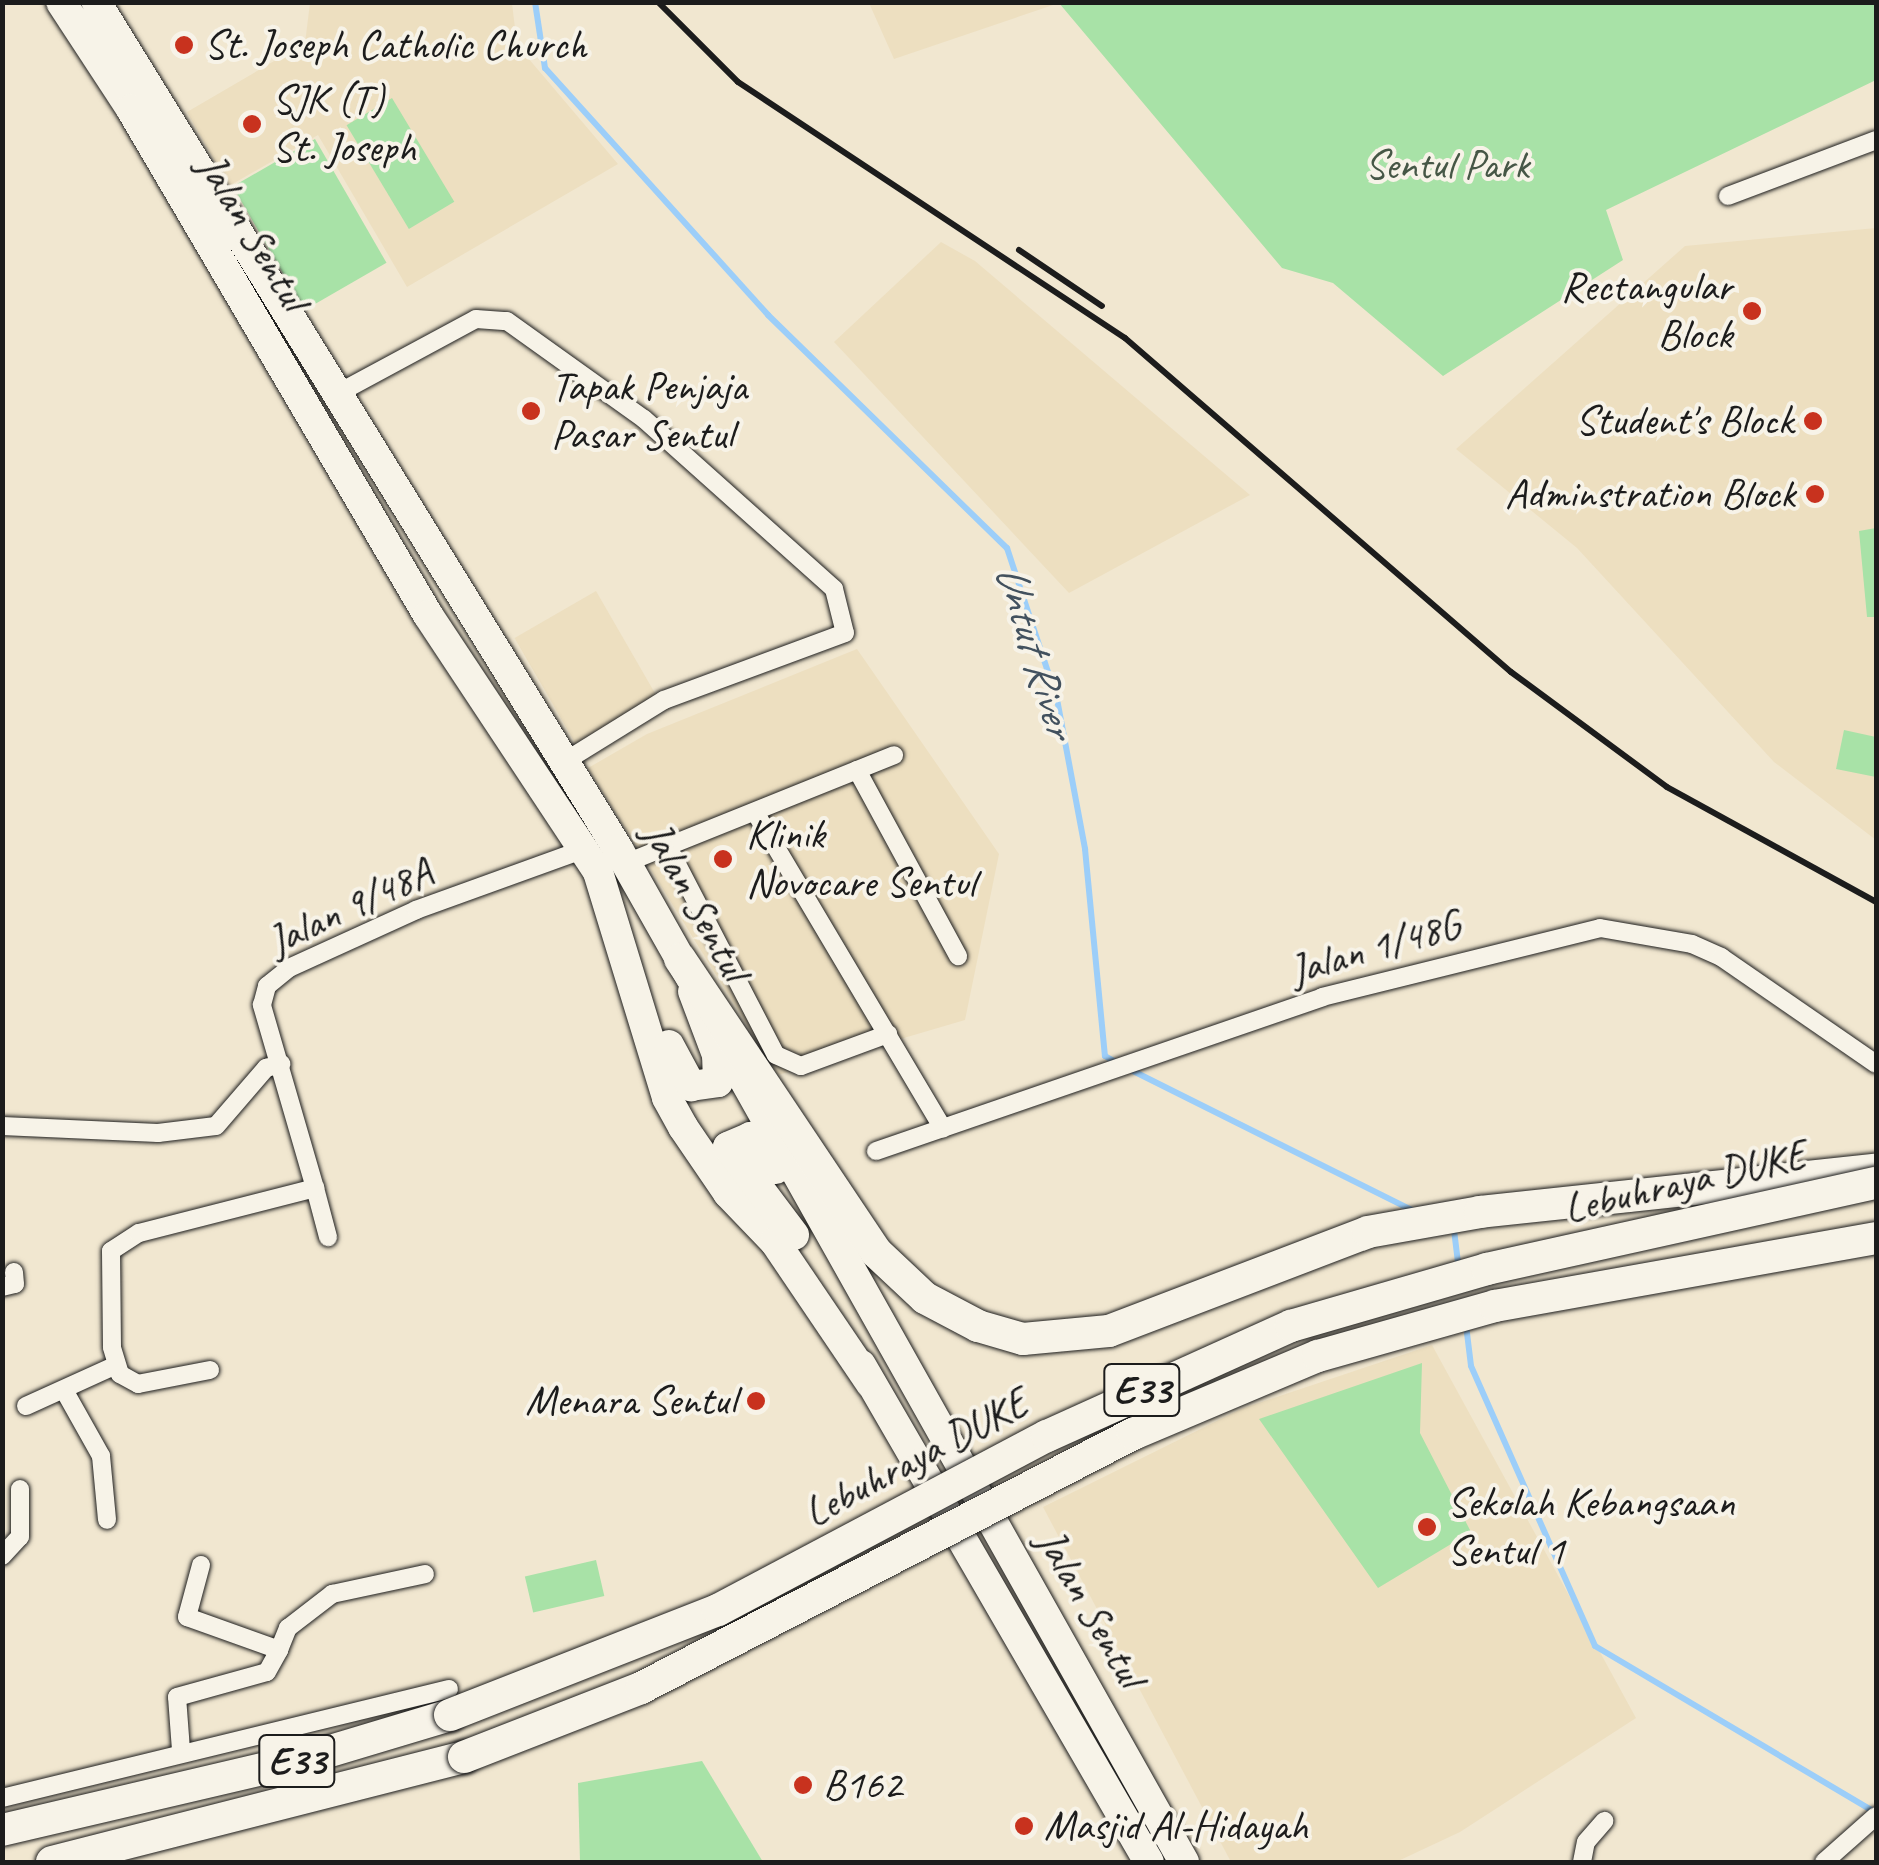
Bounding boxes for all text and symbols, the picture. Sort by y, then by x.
place label: St. Joseph Catholic Church [204,20,589,70]
marker: St. Joseph Catholic Church [173,34,195,56]
place label: SJK (T) St. Joseph [272,75,416,174]
marker: SJK (T) St. Joseph [241,113,263,135]
park label: Sentul Park [1364,140,1530,190]
street label: Jalan Sentul [186,145,318,319]
place label: Rectangular Block [1561,262,1732,360]
marker: Rectangular Block [1741,300,1763,322]
place label: Tapak Penjaja Pasar Sentul [551,362,745,461]
place label: Student's Block [1576,396,1793,446]
marker: Tapak Penjaja Pasar Sentul [520,400,542,422]
marker: Student's Block [1802,410,1824,432]
place label: Adminstration Block [1505,469,1795,519]
marker: Adminstration Block [1804,483,1826,505]
water label: Untut River [983,557,1087,743]
place label: Klinik Novocare Sentul [746,810,974,908]
street label: Jalan Sentul [631,813,759,989]
marker: Klinik Novocare Sentul [710,846,736,872]
street label: Jalan 9/48A [260,847,440,967]
street label: Jalan 1/48G [1284,900,1466,996]
street label: Lebuhraya DUKE [1559,1130,1811,1234]
road number: E33 [1102,1355,1182,1425]
place label: Menara Sentul [525,1376,736,1426]
street label: Lebuhraya DUKE [795,1378,1037,1538]
marker: Menara Sentul [745,1390,767,1412]
place label: Sekolah Kebangsaan Sentul 1 [1447,1478,1735,1576]
marker: Sekolah Kebangsaan Sentul 1 [1416,1516,1438,1538]
street label: Jalan Sentul [1025,1521,1155,1695]
road number: E33 [257,1726,337,1796]
place label: B162 [823,1760,902,1810]
marker: B162 [792,1774,814,1796]
place label: Masjid Al-Hidayah [1044,1801,1308,1851]
marker: Masjid Al-Hidayah [1013,1815,1035,1837]

